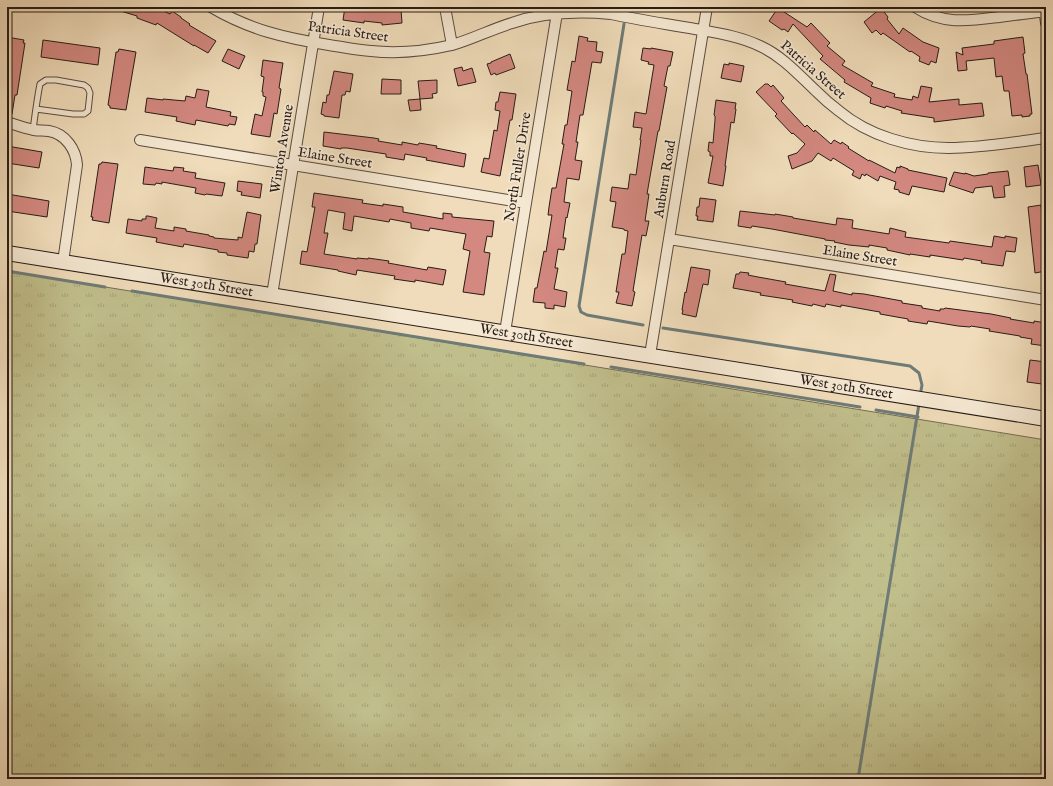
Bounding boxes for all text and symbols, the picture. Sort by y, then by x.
street label: Patricia Street [306,17,390,47]
street label: Patricia Street [776,37,850,104]
street label: Winton Avenue [266,103,298,195]
street label: North Fuller Drive [500,110,536,223]
street label: Auburn Road [650,138,680,220]
street label: Elaine Street [297,143,374,173]
street label: Elaine Street [822,241,899,271]
street label: West 30th Street [159,269,255,301]
street label: West 30th Street [479,320,575,352]
street label: West 30th Street [798,371,894,403]

